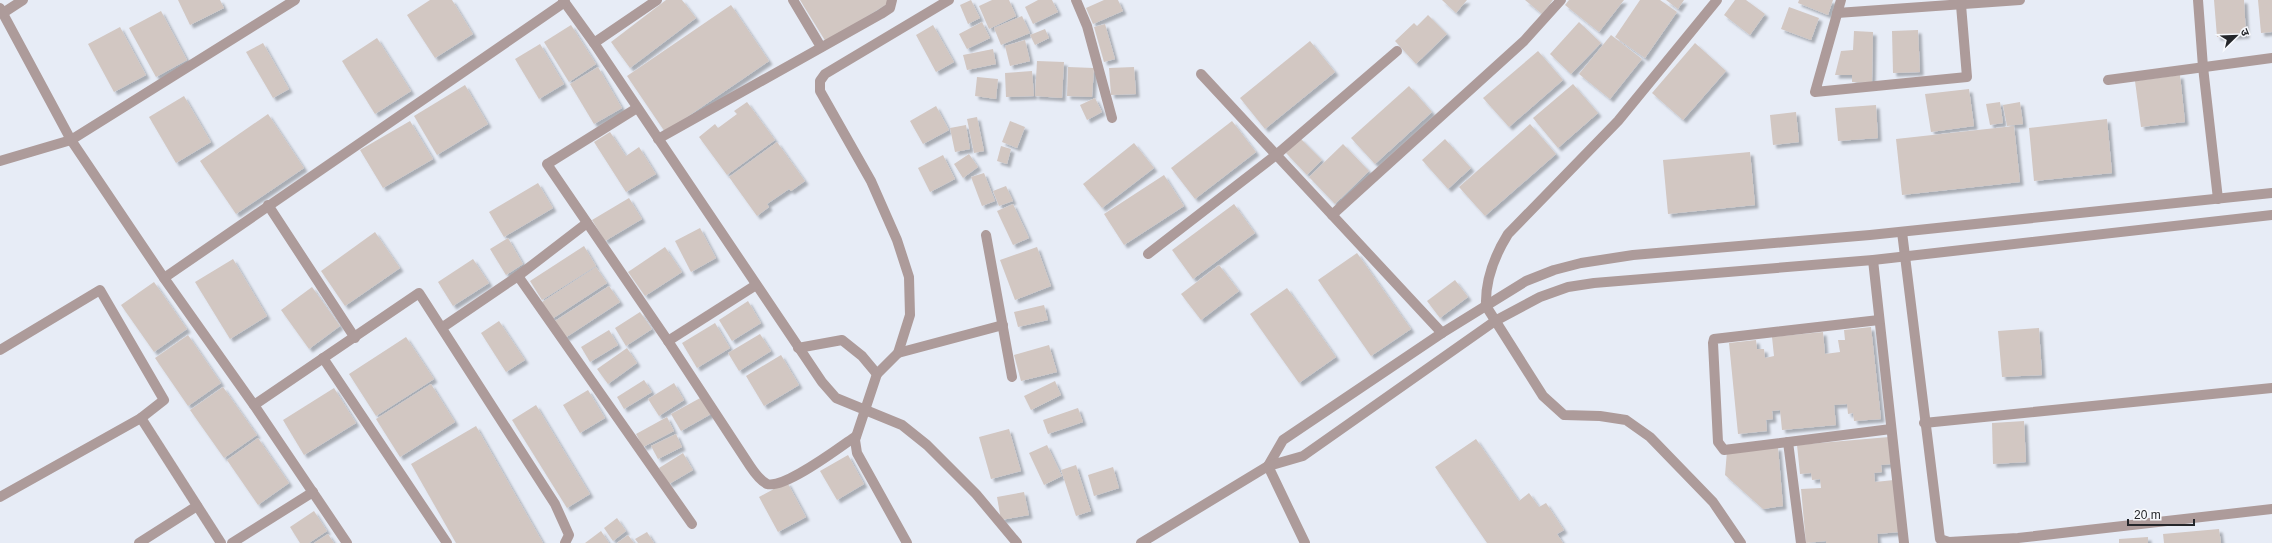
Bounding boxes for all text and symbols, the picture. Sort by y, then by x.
north arrow [2216,16,2256,56]
text: उ [2238,27,2252,38]
scale bar [2128,501,2194,527]
text: 20 m [2134,508,2161,522]

